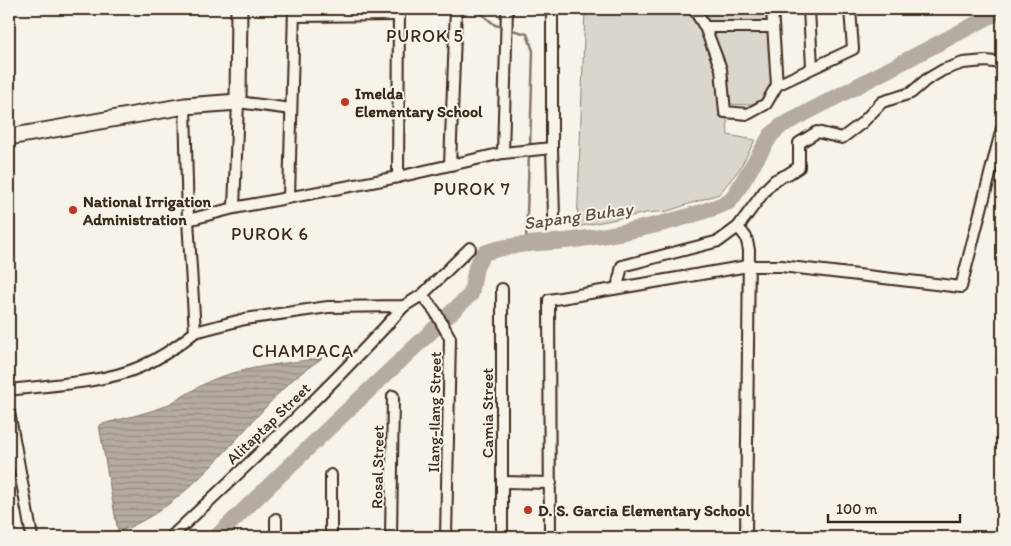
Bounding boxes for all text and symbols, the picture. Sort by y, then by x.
district label: PUROK 5 [386,25,464,47]
place label: Imelda Elementary School [355,84,483,122]
marker: Imelda Elementary School [339,96,351,108]
district label: PUROK 7 [433,178,511,200]
place label: National Irrigation Administration [82,192,211,229]
water label: Sapang Buhay [522,197,636,235]
marker: National Irrigation Administration [67,204,79,216]
district label: PUROK 6 [231,223,309,245]
district label: CHAMPACA [252,340,354,362]
street label: Ilang-Ilang Street [424,351,445,473]
street label: Camia Street [478,368,497,458]
street label: Alitaptap Street [222,378,314,468]
street label: Rosal Street [367,425,388,509]
scale bar [828,491,961,523]
text: 100 m [836,500,878,518]
place label: D. S. Garcia Elementary School [538,501,750,521]
marker: D. S. Garcia Elementary School [522,504,534,516]

